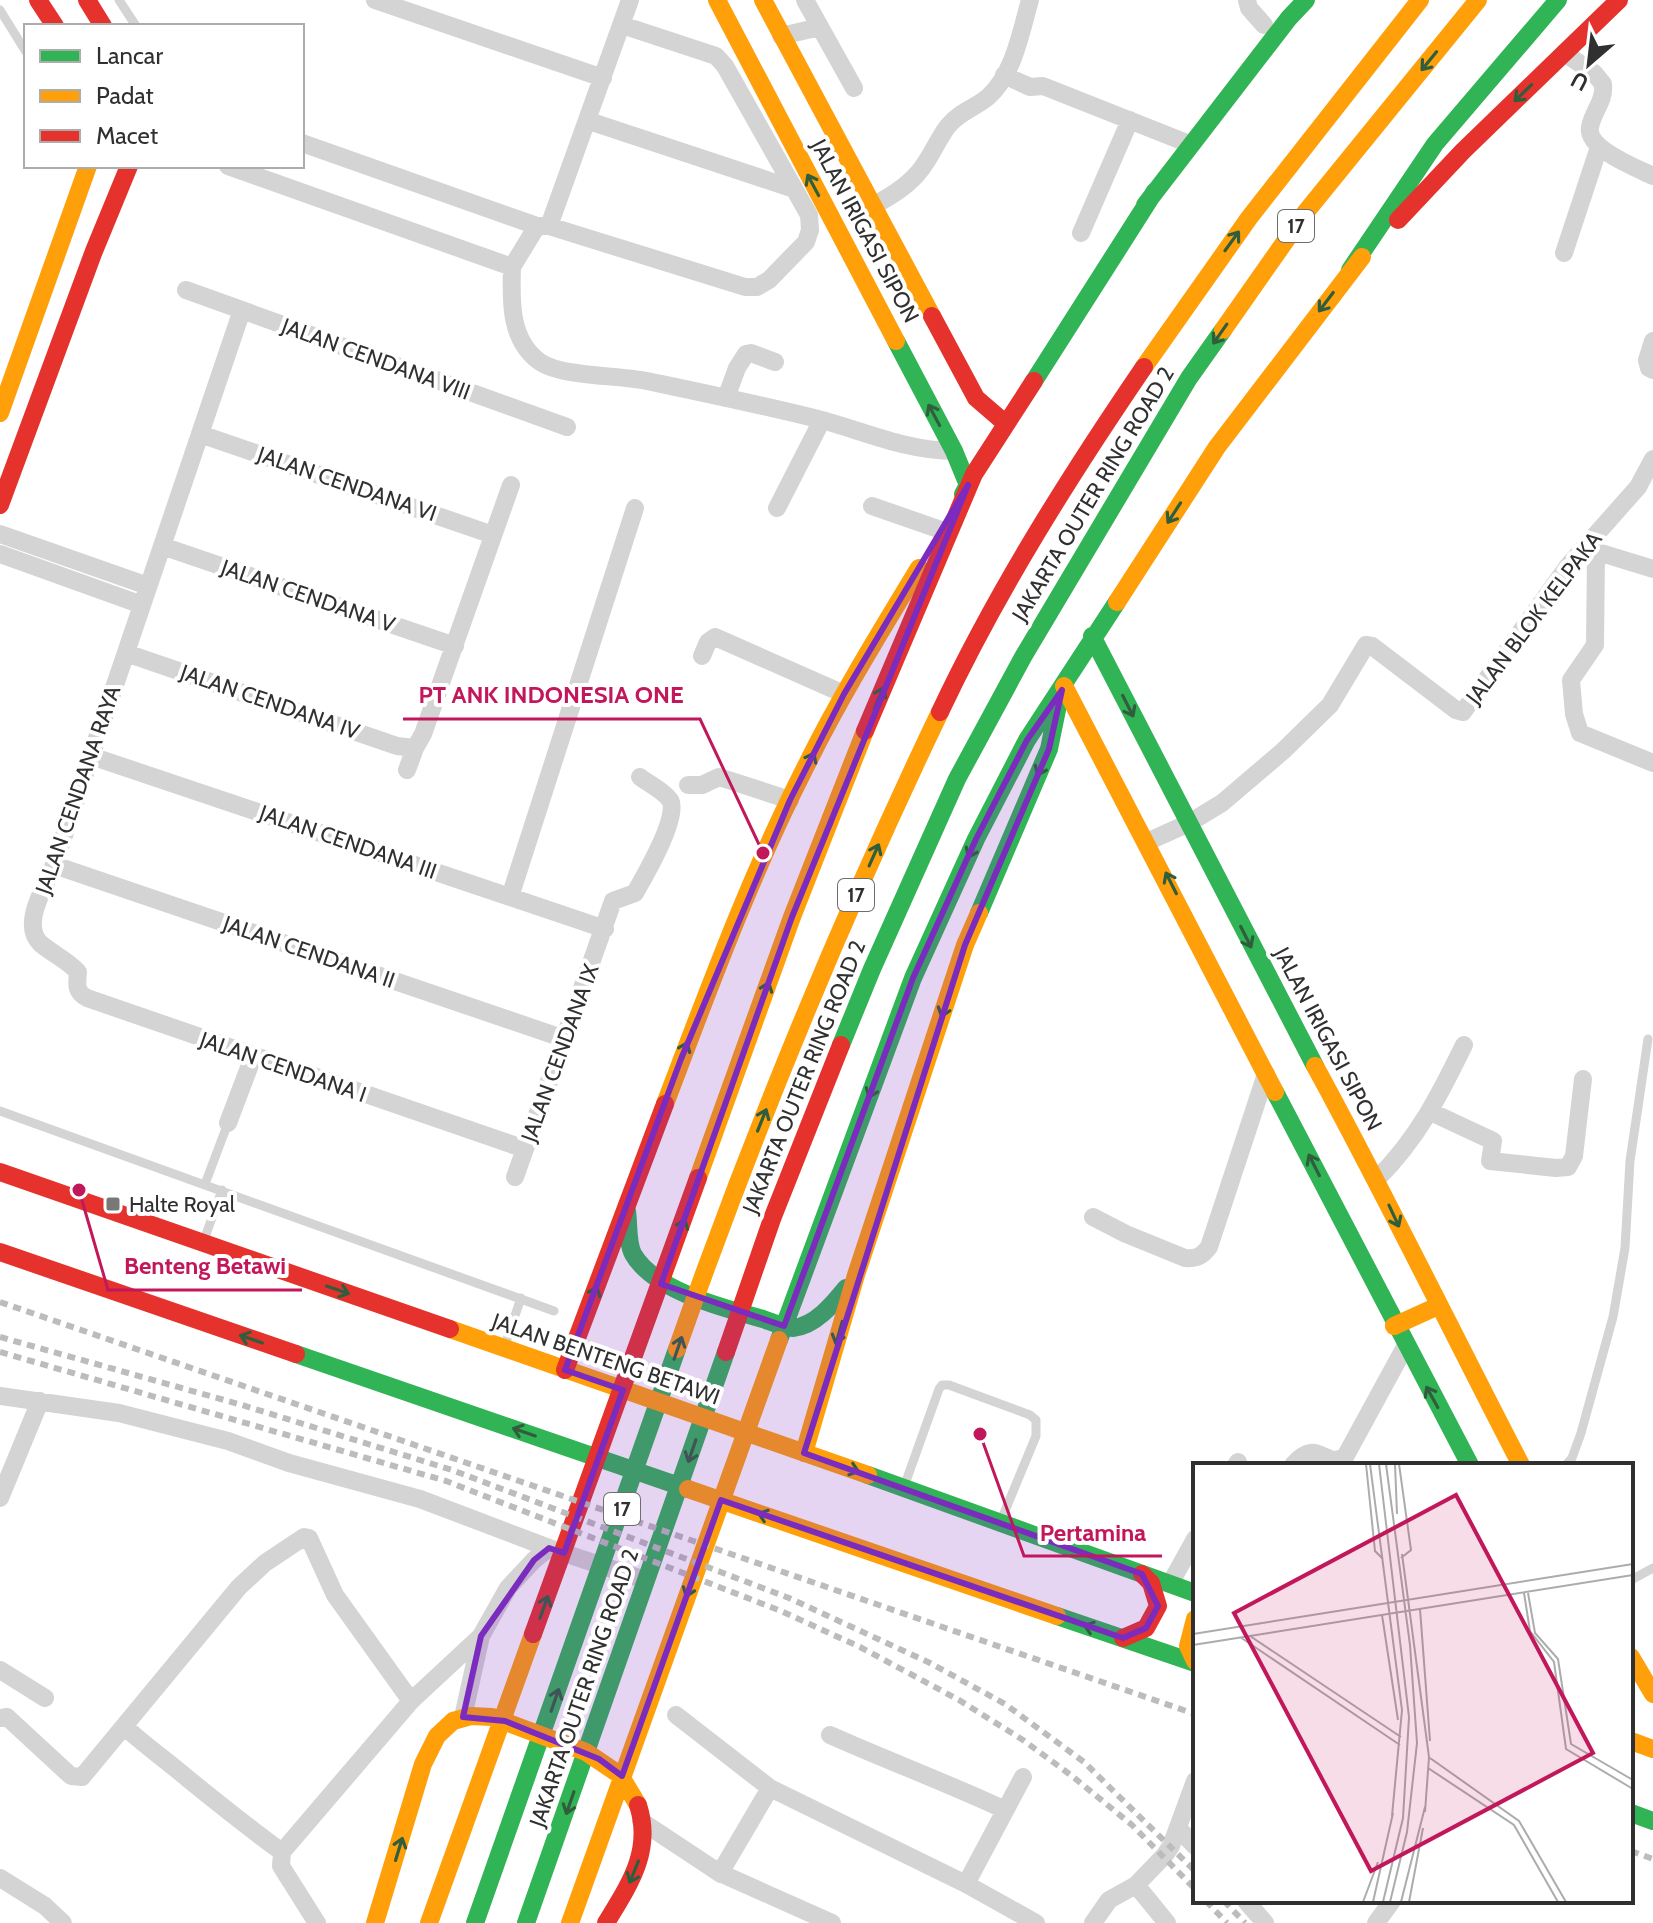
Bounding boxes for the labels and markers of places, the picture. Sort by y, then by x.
callout: PT ANK INDONESIA ONE [403,671,700,719]
place label: Halte Royal [129,1191,236,1218]
marker: Halte Royal [104,1195,122,1213]
callout: Benteng Betawi [108,1242,302,1290]
callout: Pertamina [1024,1508,1162,1556]

